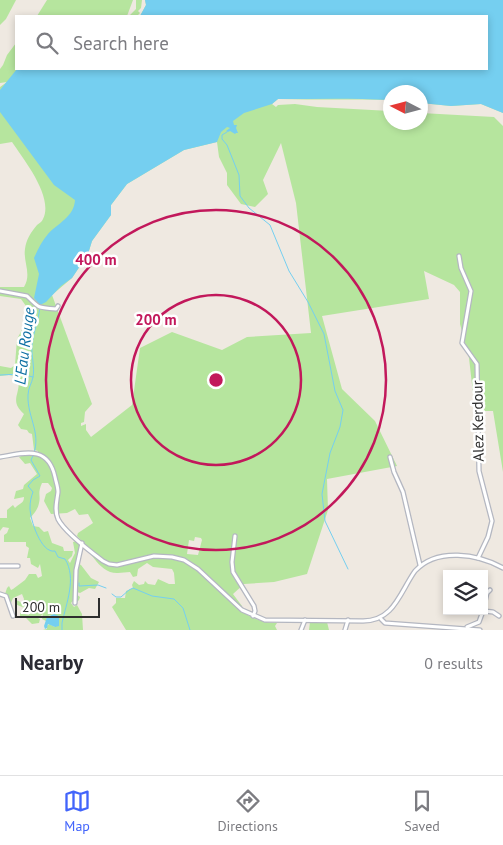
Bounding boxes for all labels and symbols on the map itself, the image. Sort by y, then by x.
north arrow [383,85,428,130]
text: 400 m [75,250,117,269]
water label: L'Eau Rouge [9,306,39,386]
text: 200 m [135,310,177,329]
centre of rings [207,371,225,389]
street label: Alez Kerdour [467,380,488,462]
scale bar [15,595,100,618]

